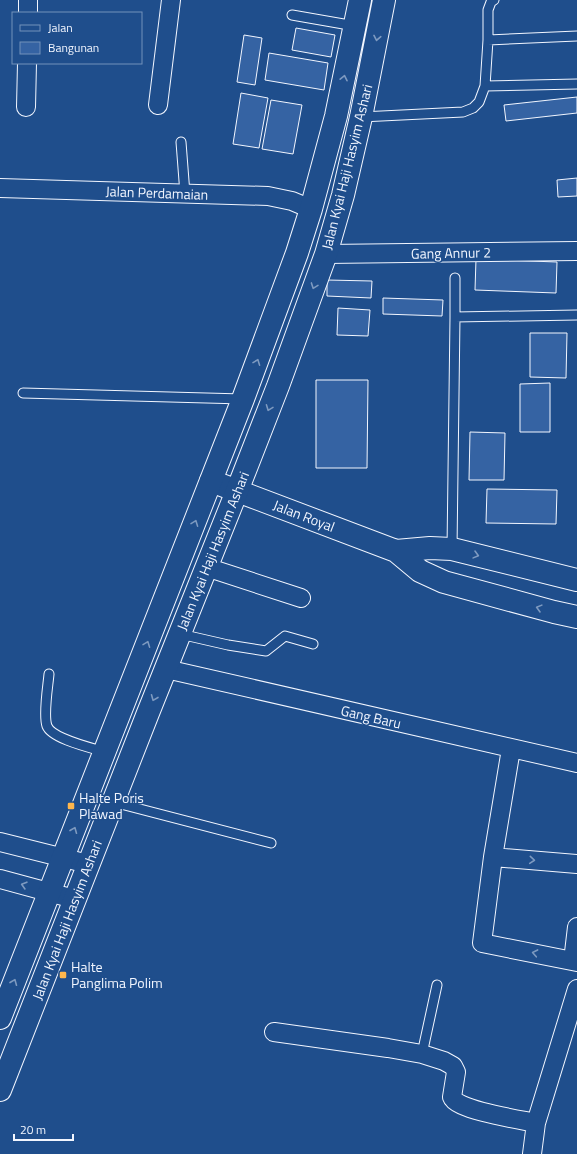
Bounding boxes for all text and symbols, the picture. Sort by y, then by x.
legend [12,12,142,64]
text: Jalan [48,18,73,37]
one-way arrow [373,35,382,41]
text: Bangunan [48,38,99,57]
one-way arrow [339,75,347,81]
street label: Jalan Kyai Haji Hasyim Ashari [316,82,377,252]
street label: Jalan Perdamaian [105,180,209,205]
street label: Gang Annur 2 [411,241,491,264]
one-way arrow [311,283,319,290]
one-way arrow [252,359,260,366]
one-way arrow [266,404,274,411]
street label: Jalan Kyai Haji Hasyim Ashari [171,468,254,633]
street label: Jalan Royal [270,494,338,537]
one-way arrow [190,519,198,526]
one-way arrow [473,551,480,559]
one-way arrow [536,604,543,613]
one-way arrow [142,640,150,647]
one-way arrow [150,694,158,701]
street label: Gang Baru [339,699,403,734]
place label: Halte Poris Plawad [79,787,144,824]
marker: Halte Poris Plawad [66,801,76,811]
one-way arrow [70,827,78,834]
street label: Jalan Kyai Haji Hasyim Ashari [26,837,107,1003]
one-way arrow [529,856,535,865]
one-way arrow [20,881,27,890]
one-way arrow [532,950,538,958]
place label: Halte Panglima Polim [71,956,163,993]
marker: Halte Panglima Polim [58,970,68,980]
one-way arrow [10,978,18,985]
scale bar [14,1116,73,1142]
text: 20 m [20,1120,46,1139]

